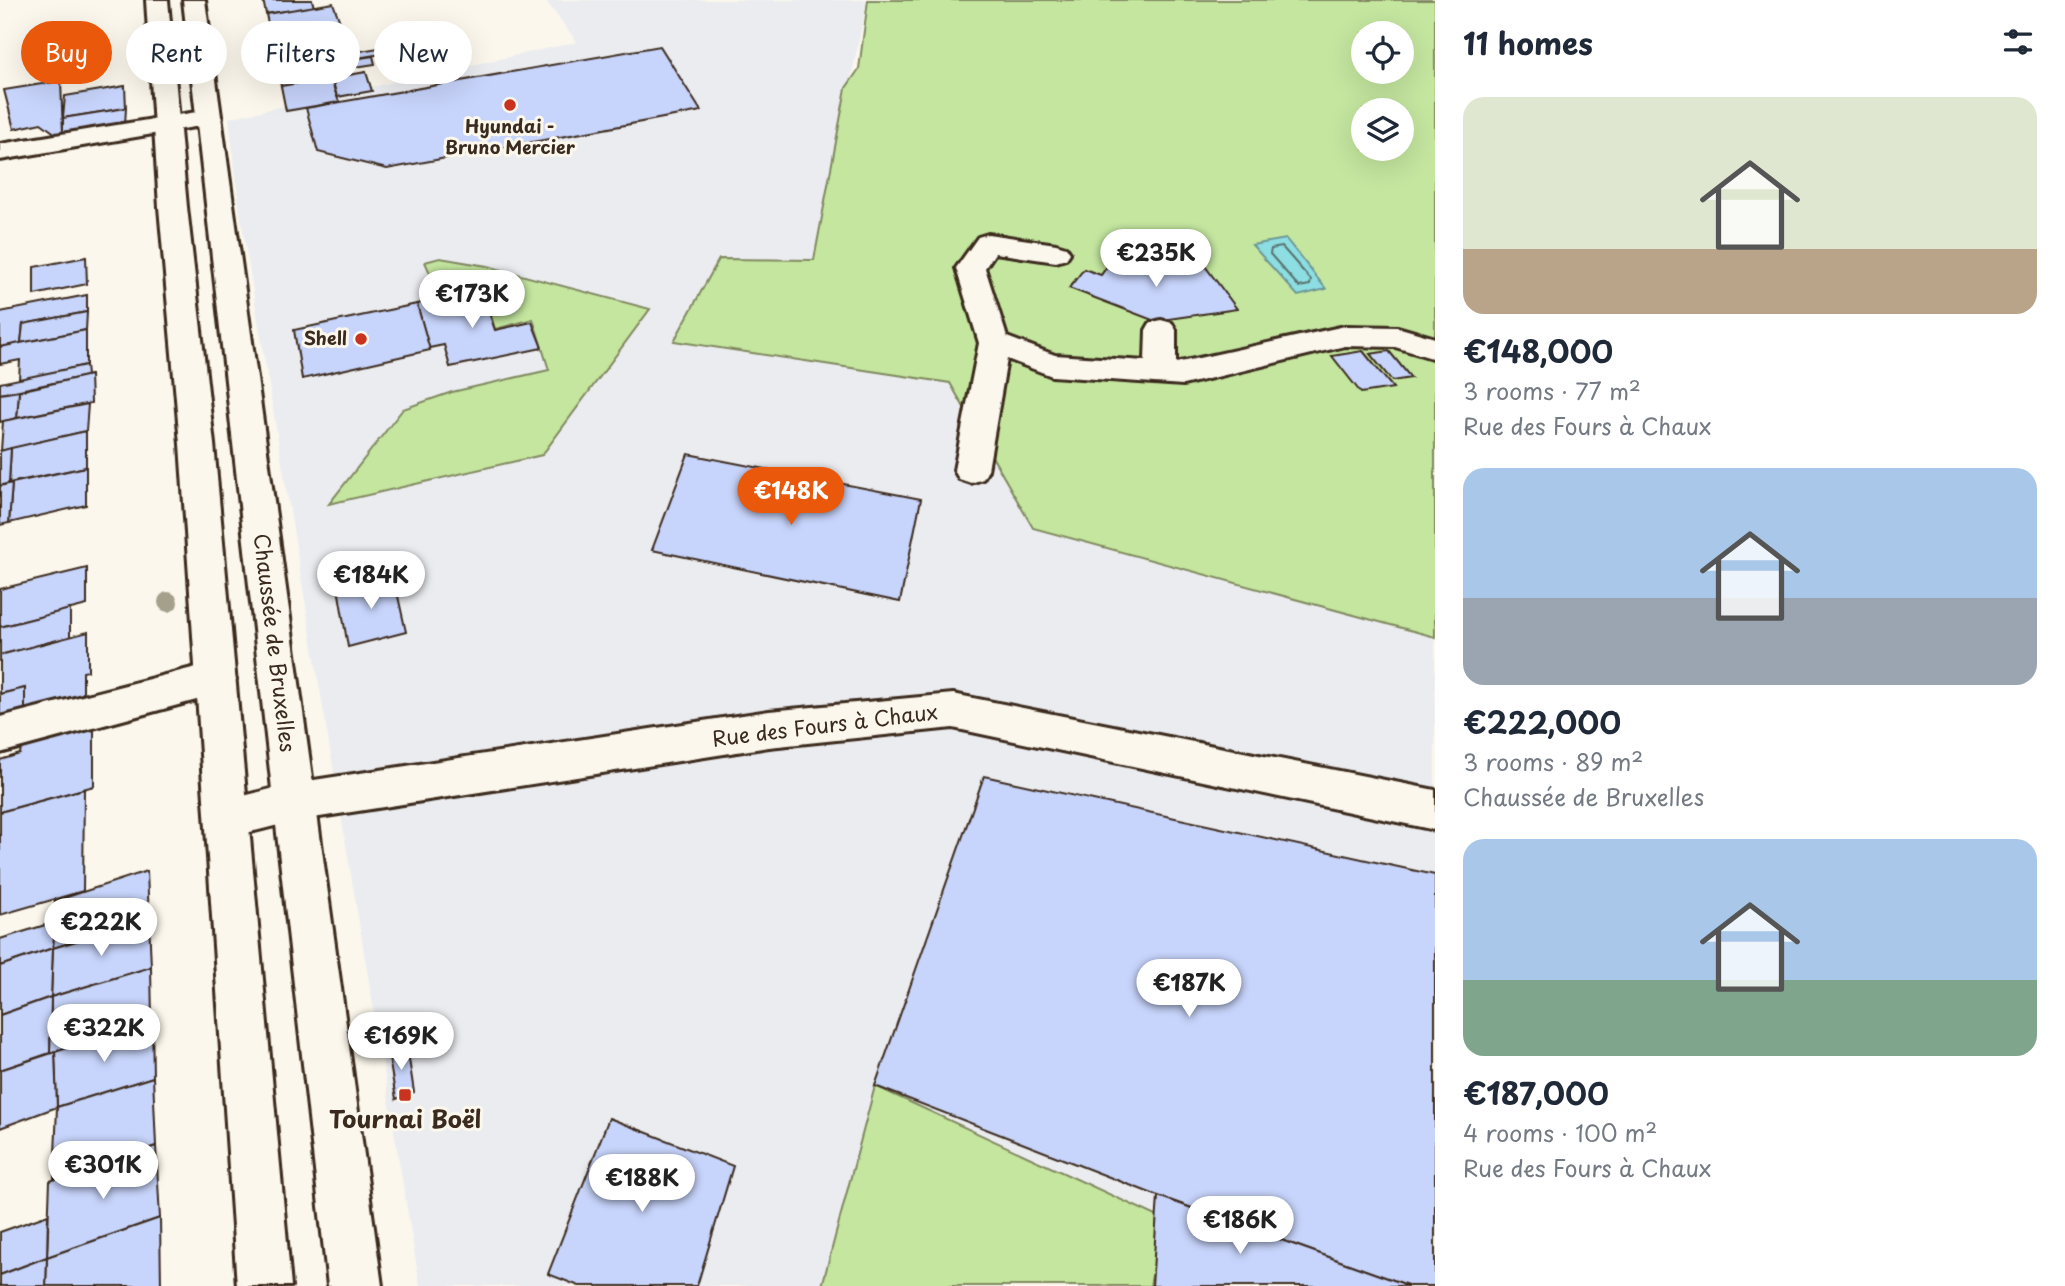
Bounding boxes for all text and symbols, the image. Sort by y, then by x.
text: 11 homes [1463,20,1593,65]
chip: Buy [21,21,112,84]
chip: Rent [126,21,227,84]
chip: Filters [241,21,360,84]
chip: New [374,21,472,84]
map controls [1351,21,1414,161]
button: locate [1351,21,1414,84]
icon: filters [1999,23,2037,61]
marker: Hyundai - Bruno Mercier [502,97,518,113]
button: layers [1351,98,1414,161]
place label: Hyundai - Bruno Mercier [445,112,576,160]
icon: home [1687,142,1813,268]
pin: €235K [1107,230,1205,289]
text: €235K [1116,234,1196,269]
pin: €173K [423,270,521,330]
text: €173K [435,275,509,310]
place label: Shell [304,324,347,351]
text: €148,000 [1463,328,1613,373]
marker: Shell [353,331,369,347]
text: 3 rooms · 77 m² [1463,373,1641,408]
text: Rue des Fours à Chaux [1463,408,1711,443]
pin: €148K [742,468,840,527]
text: €148K [753,472,829,507]
icon: home [1687,513,1813,639]
street label: Chaussée de Bruxelles [247,532,305,754]
pin: €184K [322,552,420,611]
text: €184K [333,556,409,591]
street label: Rue des Fours à Chaux [710,694,939,754]
text: €222,000 [1463,699,1621,744]
text: 3 rooms · 89 m² [1463,744,1643,779]
text: Chaussée de Bruxelles [1463,779,1704,814]
icon: home [1687,884,1813,1010]
pin: €222K [52,898,150,958]
text: €222K [60,903,142,938]
pin: €187K [1140,960,1238,1019]
text: €187K [1152,964,1226,999]
pin: €322K [55,1004,153,1064]
text: €322K [63,1009,145,1044]
pin: €169K [352,1012,450,1072]
text: €169K [364,1017,438,1052]
text: €187,000 [1463,1070,1609,1115]
marker: Tournai Boël [397,1087,413,1103]
place label: Tournai Boël [329,1100,481,1136]
text: 4 rooms · 100 m² [1463,1115,1657,1150]
pin: €301K [54,1142,152,1201]
text: €301K [64,1146,142,1181]
text: Rue des Fours à Chaux [1463,1150,1711,1185]
pin: €188K [593,1154,691,1214]
text: €188K [605,1159,679,1194]
pin: €186K [1191,1196,1289,1256]
text: €186K [1203,1201,1277,1236]

